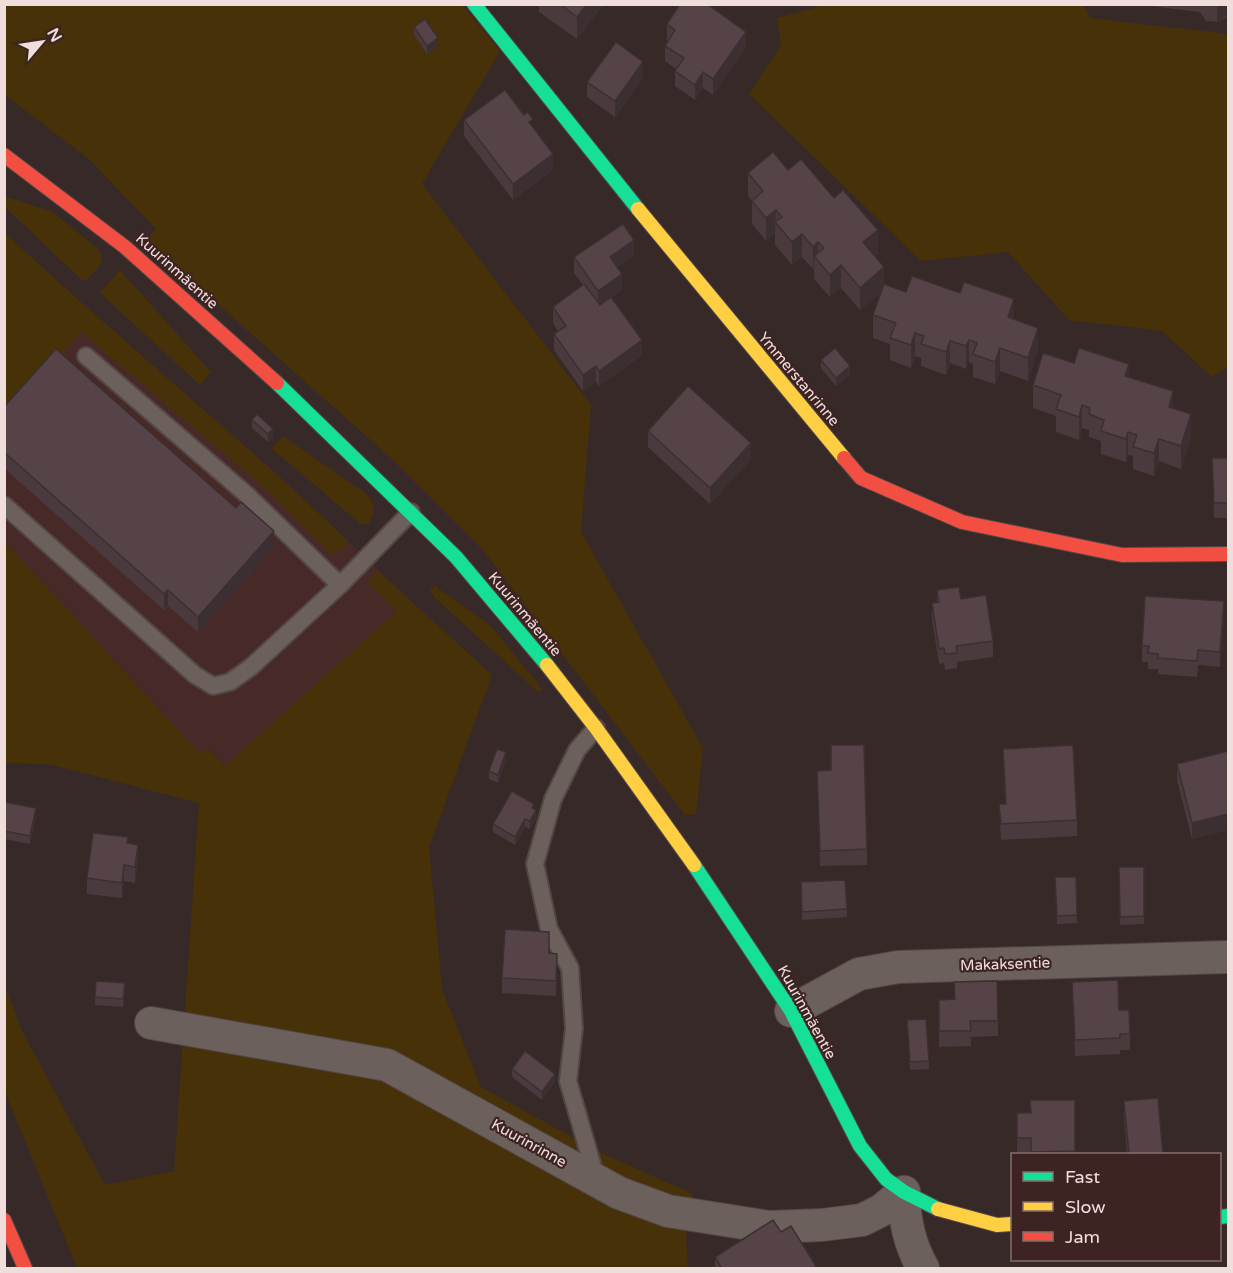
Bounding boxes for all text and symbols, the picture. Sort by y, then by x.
north arrow [12,12,72,72]
text: N [42,25,66,46]
street label: Kuurinmäentie [132,229,222,313]
street label: Ymmerstanrinne [755,328,843,430]
street label: Kuurinmäentie [485,568,565,660]
street label: Makaksentie [960,953,1050,975]
street label: Kuurinmäentie [774,962,840,1062]
street label: Kuurinrinne [488,1115,570,1171]
legend [1011,1153,1221,1261]
text: Fast [1065,1166,1100,1188]
text: Slow [1065,1196,1106,1218]
text: Jam [1065,1226,1100,1248]

